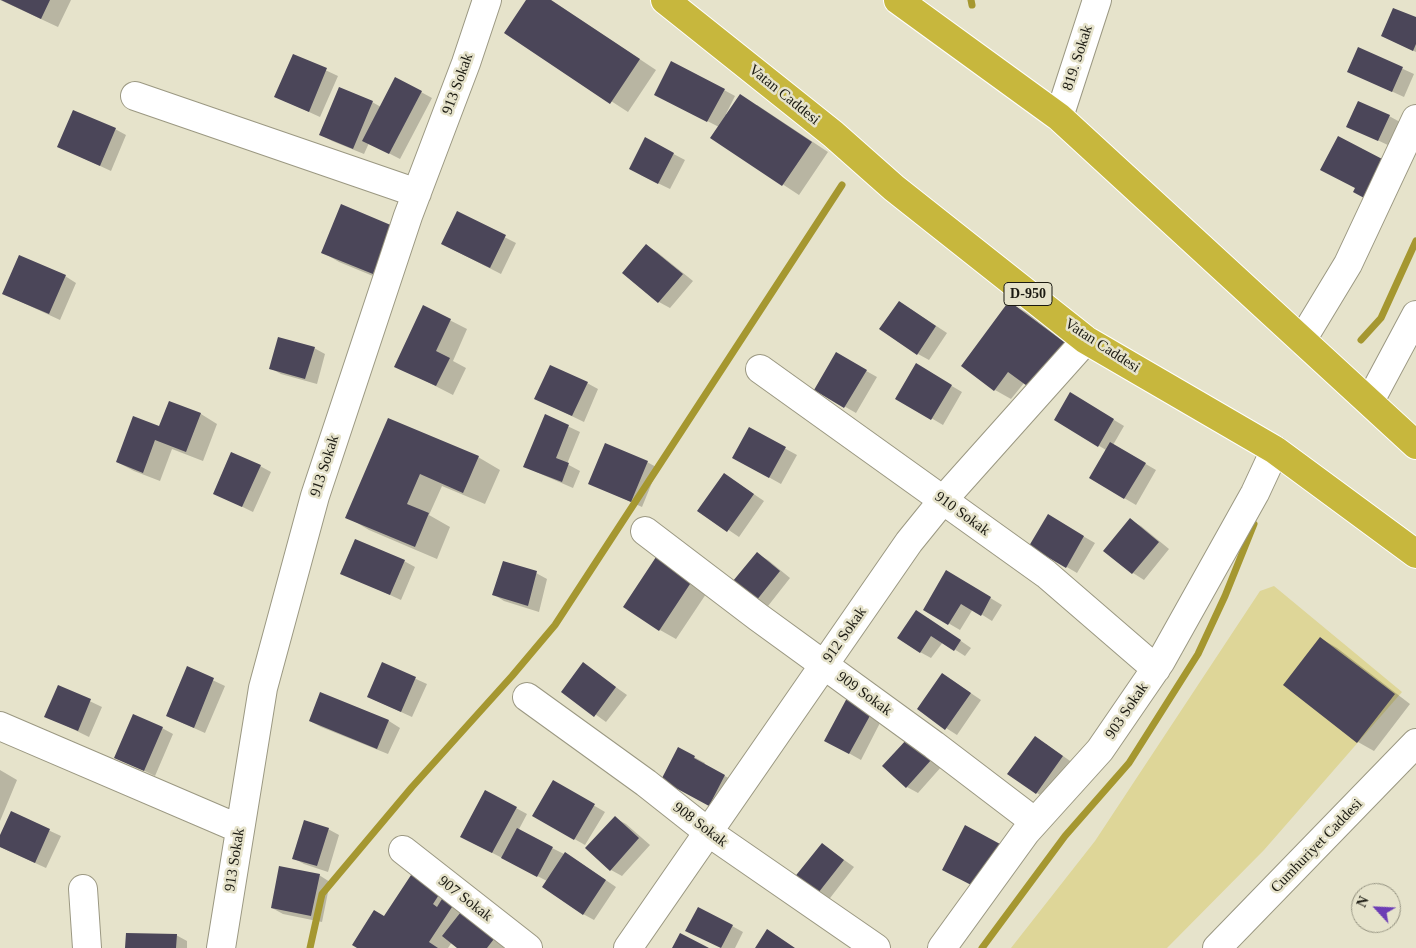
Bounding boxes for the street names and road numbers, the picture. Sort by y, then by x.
street label: 819. Sokak [1059,23,1097,93]
street label: 913 Sokak [439,51,477,117]
street label: Vatan Caddesi [745,61,823,129]
road number: D-950 [1004,282,1052,306]
street label: Vatan Caddesi [1061,315,1143,377]
street label: 913 Sokak [307,433,343,499]
street label: 910 Sokak [931,488,993,540]
street label: 912 Sokak [819,604,871,666]
street label: 909 Sokak [833,668,895,720]
street label: 903 Sokak [1102,680,1152,742]
street label: Cumhuriyet Caddesi [1268,795,1366,897]
street label: 908 Sokak [669,799,731,851]
street label: 913 Sokak [221,827,249,893]
street label: 907 Sokak [434,872,496,926]

